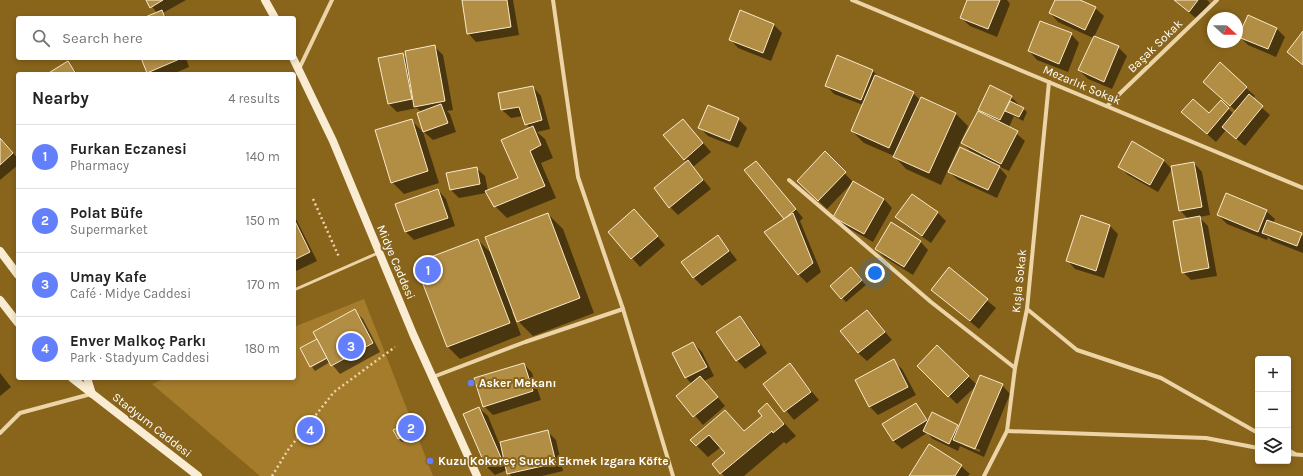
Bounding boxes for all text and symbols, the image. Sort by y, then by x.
north arrow [1207,12,1243,48]
search box [16,16,296,60]
street label: Başak Sokak [1125,16,1185,76]
icon: search [30,27,52,49]
text: Search here [62,29,143,47]
street label: Mezarlık Sokak [1041,62,1123,108]
text: Nearby [32,88,89,108]
text: 4 results [228,91,280,106]
text: Furkan Eczanesi [70,140,187,158]
text: 1 [43,149,47,164]
text: 140 m [245,149,280,164]
text: Pharmacy [70,158,129,173]
text: Polat Büfe [70,204,143,222]
text: 2 [41,213,49,228]
text: 150 m [245,213,280,228]
text: Supermarket [70,222,148,237]
street label: Midye Caddesi [374,223,418,301]
street label: Kışla Sokak [1009,248,1029,314]
pin: 1 [415,255,441,285]
your location [865,263,885,283]
text: Umay Kafe [70,268,147,286]
text: 3 [41,277,49,292]
text: 170 m [247,277,280,292]
text: Café · Midye Caddesi [70,286,191,301]
pin: 3 [338,331,364,361]
text: Enver Malkoç Parkı [70,332,206,350]
text: 4 [41,341,49,356]
text: 180 m [245,341,280,356]
text: Park · Stadyum Caddesi [70,350,210,365]
map controls [1255,356,1291,464]
button: + [1255,356,1291,392]
place label: Asker Mekanı [479,376,556,390]
marker: Asker Mekanı [466,378,476,388]
street label: Stadyum Caddesi [110,390,194,460]
button: − [1255,392,1291,428]
pin: 2 [398,413,424,443]
pin: 4 [297,415,323,445]
button: layers [1255,428,1291,464]
place label: Kuzu Kokoreç Sucuk Ekmek Izgara Köfte [438,454,669,468]
marker: Kuzu Kokoreç Sucuk Ekmek Izgara Köfte [425,456,435,466]

